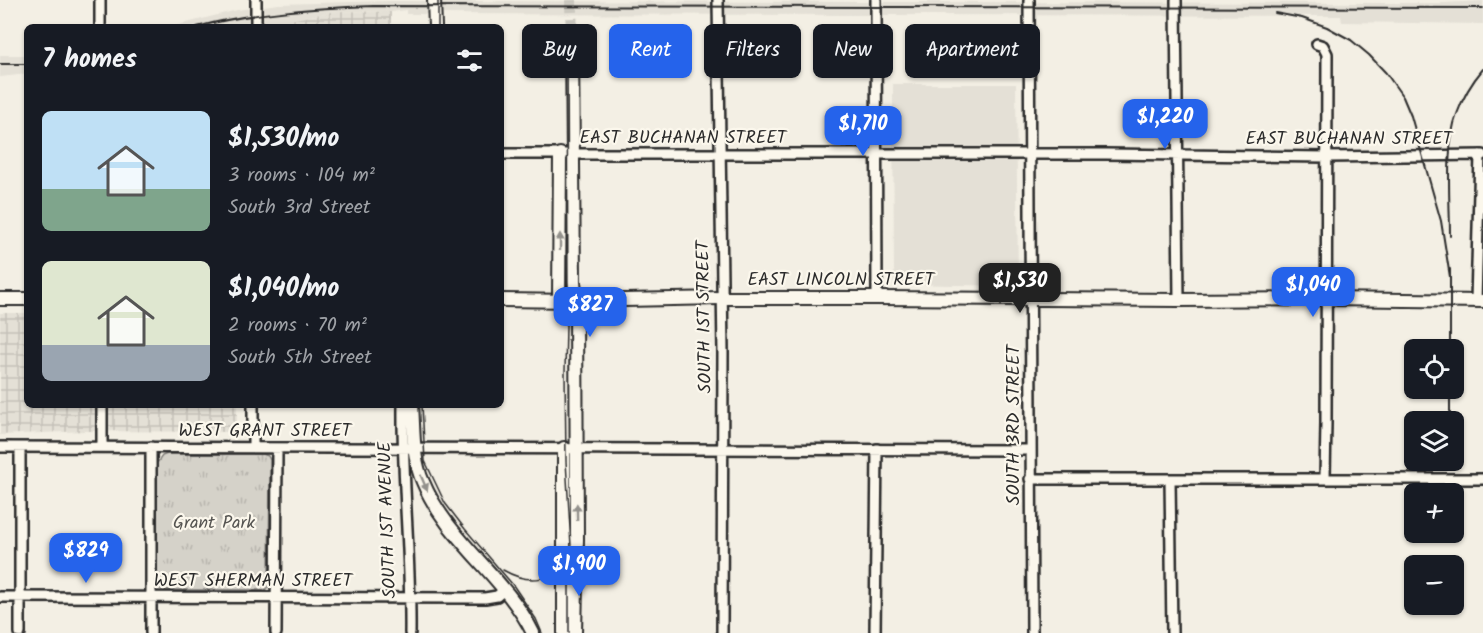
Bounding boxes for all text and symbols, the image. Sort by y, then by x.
chip: Buy [522,24,597,78]
chip: Rent [609,24,692,78]
chip: Filters [704,24,801,78]
chip: New [813,24,893,78]
chip: Apartment [905,24,1040,78]
text: 7 homes [42,39,137,81]
icon: filters [453,44,486,77]
pin: $1,220 [1116,99,1214,150]
text: $1,220 [1137,102,1193,134]
pin: $1,710 [814,106,912,157]
text: $1,710 [839,109,887,141]
text: $1,530/mo [228,118,339,160]
street label: EAST BUCHANAN STREET [580,124,788,153]
street label: EAST BUCHANAN STREET [1246,125,1454,154]
icon: home [90,135,162,207]
text: 3 rooms · 104 m² [228,160,375,192]
text: South 3rd Street [228,192,371,224]
one-way arrow [555,233,565,252]
street label: SOUTH 1ST STREET [689,239,721,394]
pin: $1,530 [971,263,1069,314]
street label: EAST LINCOLN STREET [748,266,936,295]
text: $1,530 [993,266,1047,298]
pin: $1,040 [1264,267,1362,318]
text: $1,040/mo [228,268,339,310]
text: $1,040 [1286,270,1340,302]
icon: home [90,285,162,357]
pin: $827 [554,287,626,338]
text: $827 [568,290,612,322]
text: 2 rooms · 70 m² [228,310,367,342]
map controls [1404,339,1464,615]
button: locate [1404,339,1464,399]
text: South 5th Street [228,342,372,374]
street label: SOUTH 3RD STREET [1000,343,1029,505]
button: layers [1404,411,1464,471]
street label: WEST GRANT STREET [179,417,353,446]
street label: SOUTH 1ST AVENUE [371,441,405,599]
one-way arrow [420,474,429,492]
button: + [1404,483,1464,543]
one-way arrow [572,502,582,521]
park label: Grant Park [173,509,255,538]
pin: $829 [50,533,122,584]
text: $829 [63,536,109,568]
pin: $1,900 [530,546,628,597]
text: $1,900 [552,549,606,581]
button: − [1404,555,1464,615]
street label: WEST SHERMAN STREET [154,567,354,596]

